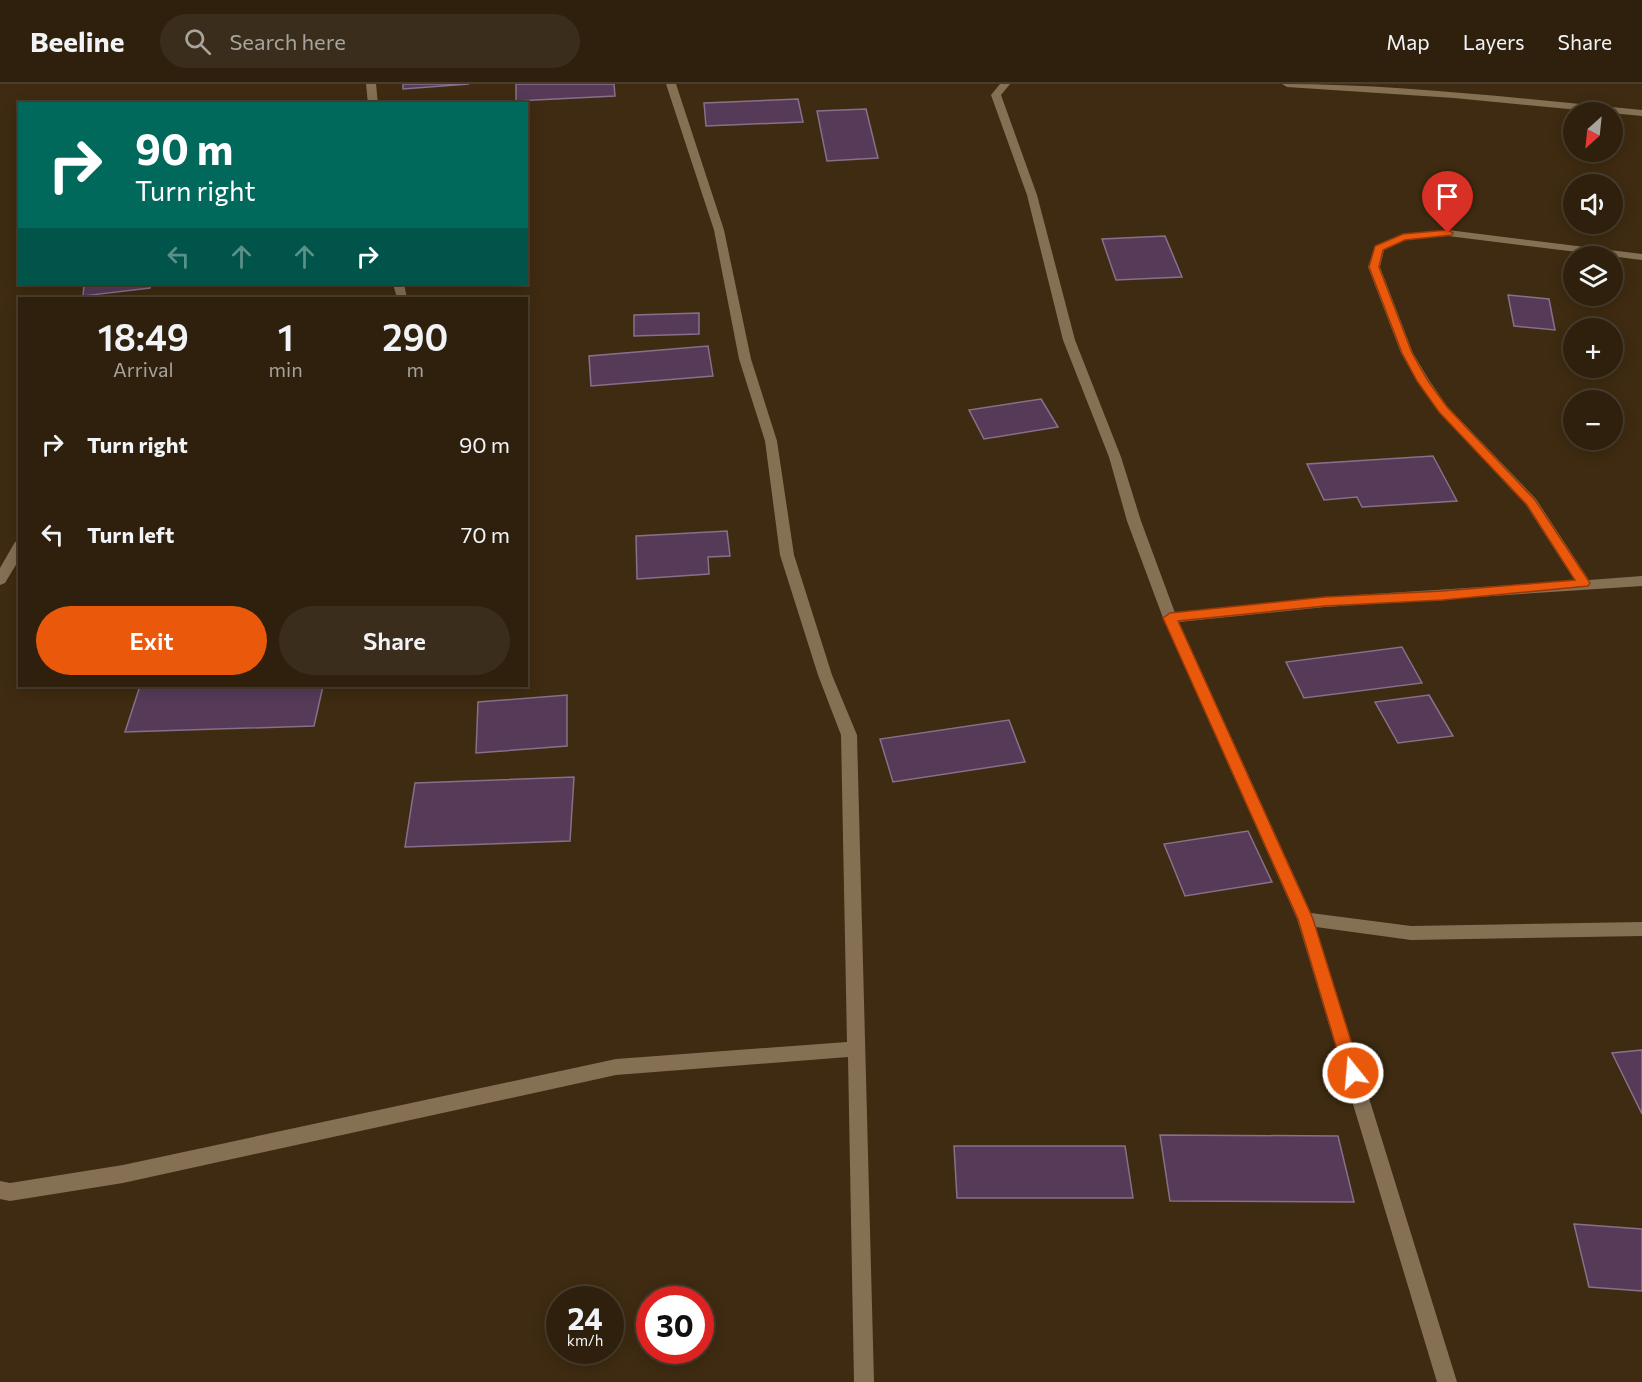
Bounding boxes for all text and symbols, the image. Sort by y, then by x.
search box [160,14,580,68]
text: Beeline [30,24,124,58]
icon: search [181,25,214,58]
text: Search here [229,28,346,55]
text: Map [1386,29,1430,54]
text: Layers [1463,29,1525,54]
text: Share [1558,29,1612,54]
north arrow [1563,102,1623,162]
map controls [1563,102,1623,450]
text: 90 m [135,122,234,174]
icon: right [36,126,114,204]
pin [1422,171,1473,233]
text: Turn right [135,174,255,207]
button: sound [1563,174,1623,234]
icon: arrive [1431,180,1464,213]
icon: left [162,240,195,273]
icon: ahead [225,240,258,273]
icon: ahead [288,240,321,273]
icon: right [351,240,384,273]
button: layers [1563,246,1623,306]
text: 18:49 [98,314,189,358]
text: 1 [278,314,294,358]
text: 290 [382,314,448,358]
button: + [1563,318,1623,378]
text: Arrival [113,357,174,381]
text: min [269,357,303,381]
text: m [407,357,424,381]
button: − [1563,390,1623,450]
icon: right [36,428,69,461]
text: Turn right [87,431,188,458]
text: 90 m [459,431,510,458]
icon: left [36,518,69,551]
text: Turn left [87,521,174,548]
text: 70 m [461,521,510,548]
button: Exit [36,606,267,675]
button: Share [279,606,510,675]
position arrow [1321,1041,1385,1105]
speed limit sign: 30 [636,1286,714,1364]
text: 24 [567,1299,603,1336]
text: km/h [567,1331,603,1349]

